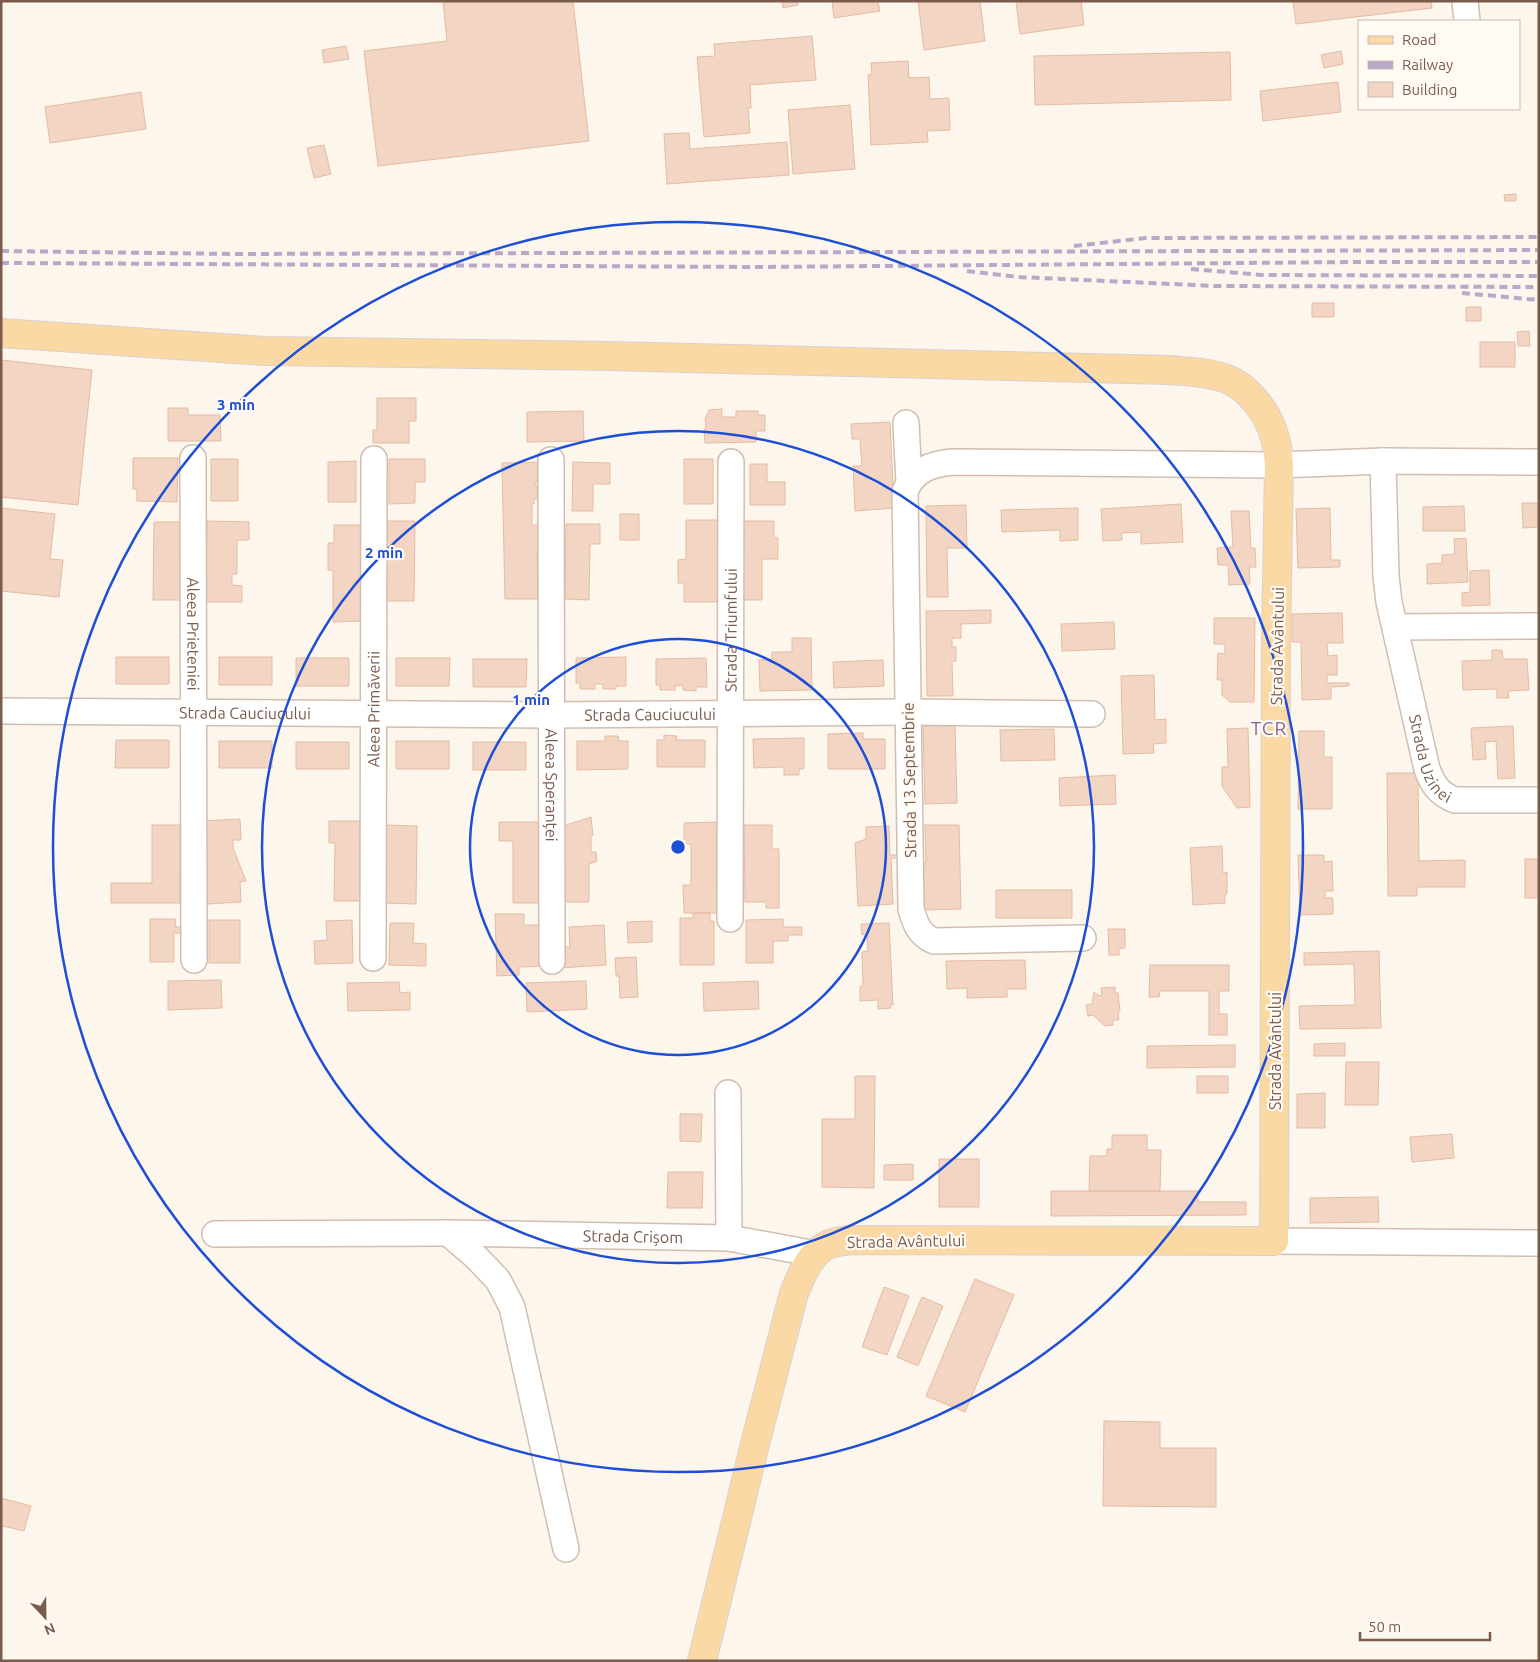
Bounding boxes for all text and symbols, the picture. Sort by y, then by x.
legend [1358,20,1520,110]
text: Road [1402,31,1437,48]
text: Railway [1402,56,1453,73]
text: Building [1402,81,1457,98]
text: 3 min [217,396,255,413]
text: 2 min [365,544,403,561]
street label: Strada Triumfului [721,568,740,692]
street label: Aleea Prieteniei [184,577,202,691]
street label: Strada Avântului [1267,587,1287,705]
street label: Aleea Primăverii [364,651,383,767]
text: 1 min [512,691,550,708]
street label: Strada 13 Septembrie [899,702,919,858]
street label: Strada Cauciucului [179,703,311,722]
street label: Strada Cauciucului [584,705,716,724]
street label: Strada Uzinei [1406,713,1455,806]
district label: TCR [1251,717,1287,739]
street label: Aleea Speranței [543,728,561,842]
centre of rings [669,838,687,856]
street label: Strada Avântului [1266,992,1284,1110]
street label: Strada Crișom [583,1226,683,1246]
street label: Strada Avântului [847,1231,965,1251]
north arrow [20,1592,70,1642]
scale bar [1360,1610,1490,1642]
text: 50 m [1368,1618,1401,1635]
text: N [42,1620,58,1638]

